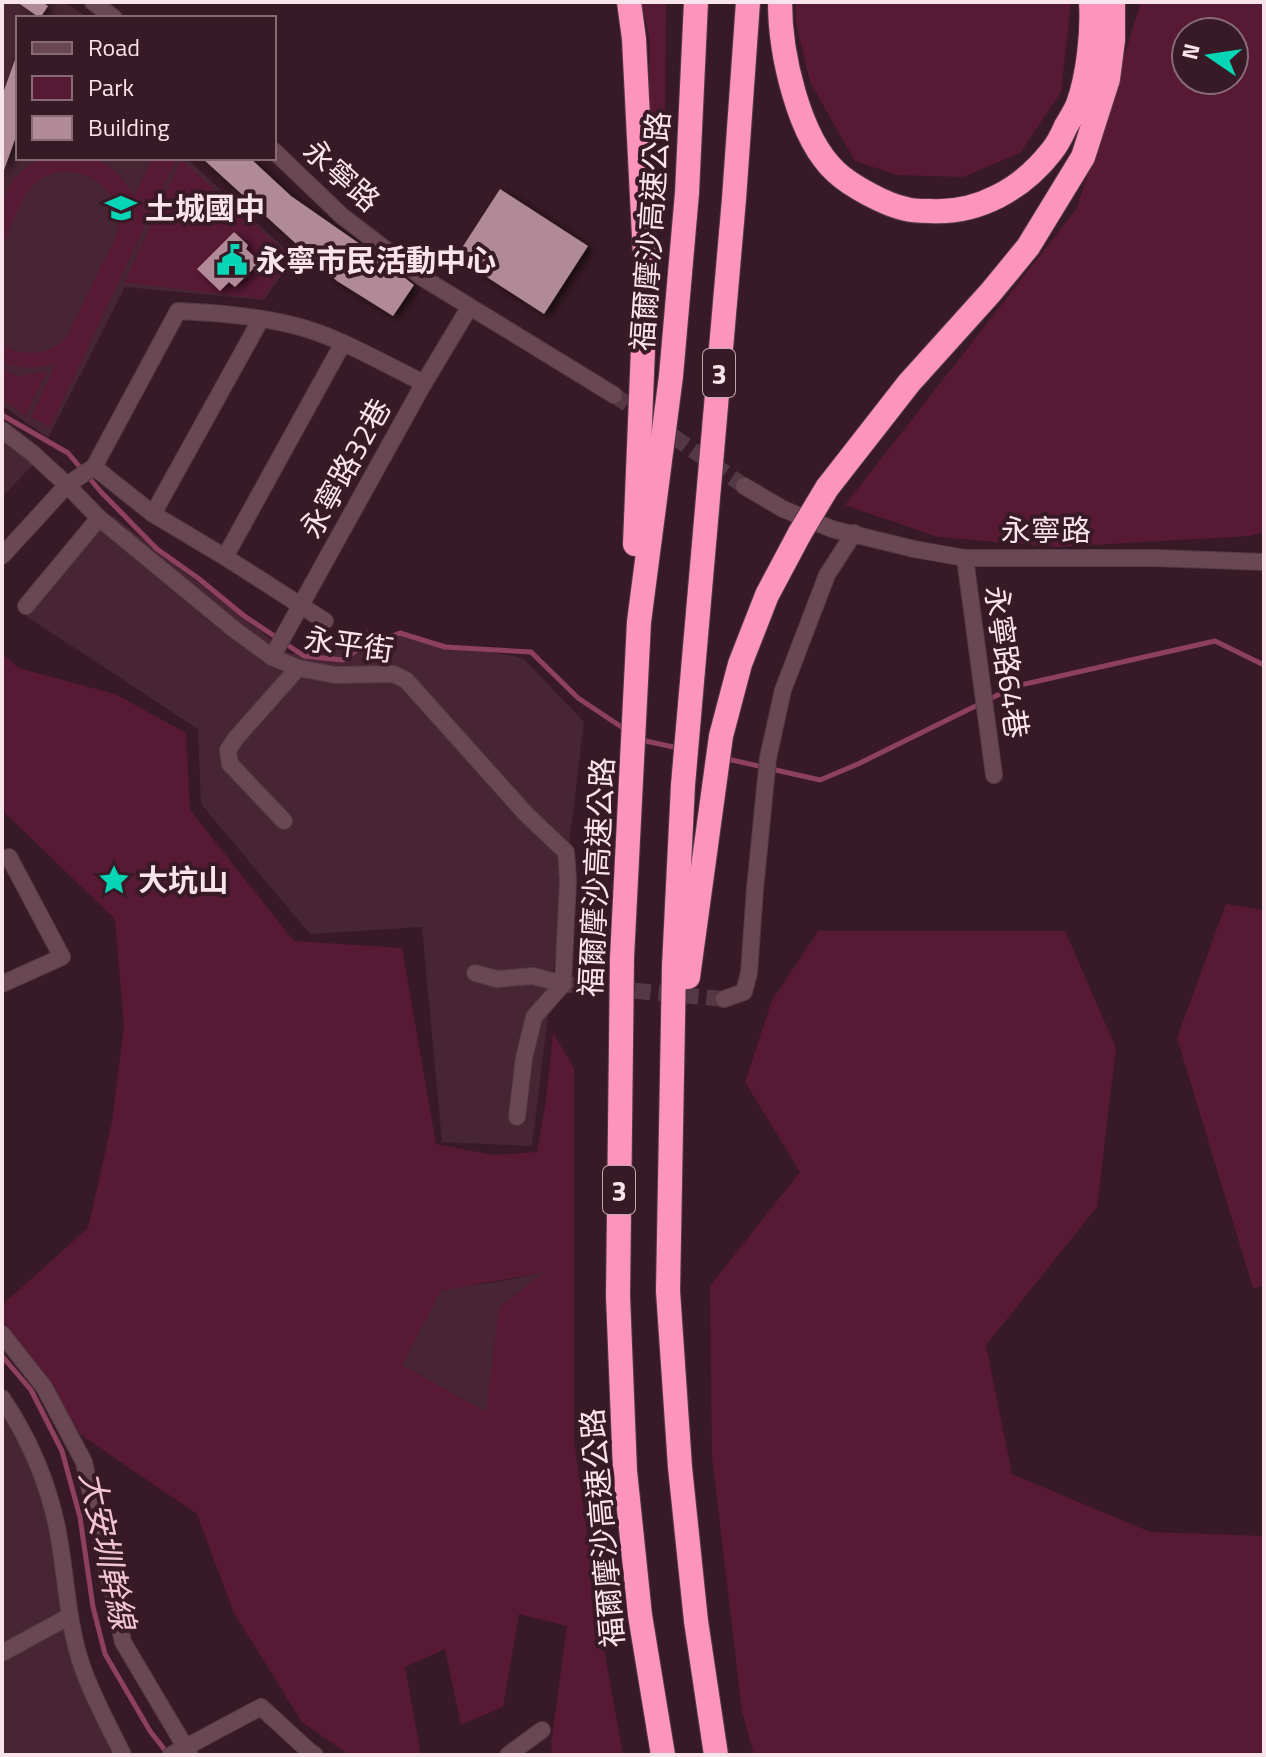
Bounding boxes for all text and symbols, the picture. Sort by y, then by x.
legend [16,16,276,160]
north arrow [1170,16,1250,96]
text: Road [88,29,140,65]
text: N [1172,40,1209,63]
text: Park [88,69,134,105]
text: Building [88,109,170,145]
street label: 福爾摩沙高速公路 [619,110,681,352]
street label: 永寧路 [293,128,391,222]
place label: 土城國中 [145,185,265,231]
school or university icon: 土城國中 [104,191,138,225]
place label: 永寧市民活動中心 [256,237,496,283]
public building icon: 永寧市民活動中心 [215,243,249,277]
road number: 3 [703,349,735,397]
street label: 永寧路32巷 [288,390,402,546]
street label: 永寧路 [1001,507,1091,553]
street label: 永寧路64巷 [974,583,1040,741]
street label: 永平街 [301,615,397,673]
street label: 福爾摩沙高速公路 [567,756,625,998]
place label: 大坑山 [138,857,228,903]
place icon: 大坑山 [97,863,131,897]
road number: 3 [603,1166,635,1214]
street label: 福爾摩沙高速公路 [569,1406,635,1650]
water label: 大安圳幹線 [68,1467,149,1636]

